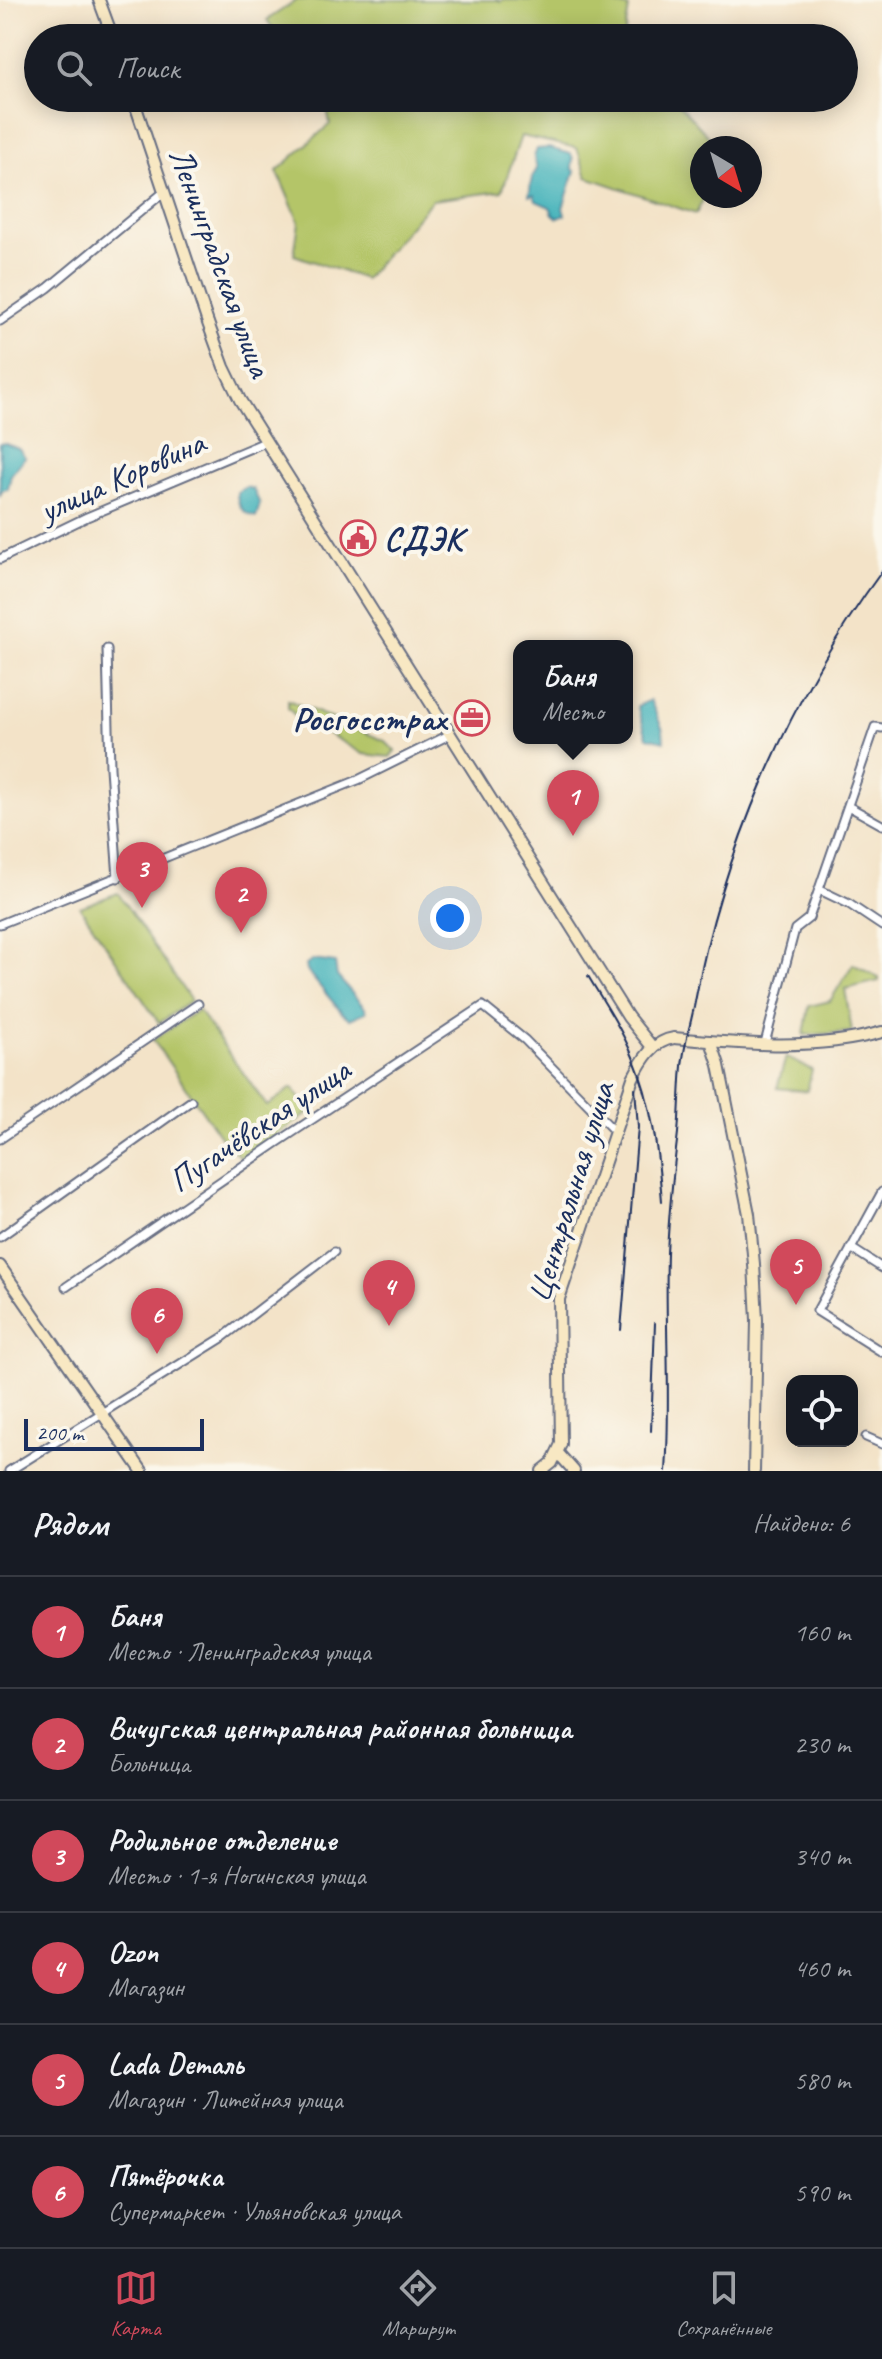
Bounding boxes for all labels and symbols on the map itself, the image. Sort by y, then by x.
north arrow [690,136,762,208]
street label: Ленинградская улица [160,142,283,385]
street label: улица Коровина [31,420,213,532]
place label: СДЭК [384,517,469,560]
public building icon: СДЭК [339,519,377,557]
place label: Росгосстрах [293,697,449,740]
office icon: Росгосстрах [453,699,491,737]
pin: 1 [547,770,599,836]
pin: 3 [116,842,168,908]
pin: 2 [215,867,267,933]
your location [430,898,470,938]
street label: Пугачёвская улица [160,1047,360,1202]
street label: Центральная улица [516,1075,624,1307]
pin: 5 [770,1239,822,1305]
pin: 4 [363,1260,415,1326]
pin: 6 [131,1288,183,1354]
scale bar [24,1415,204,1451]

